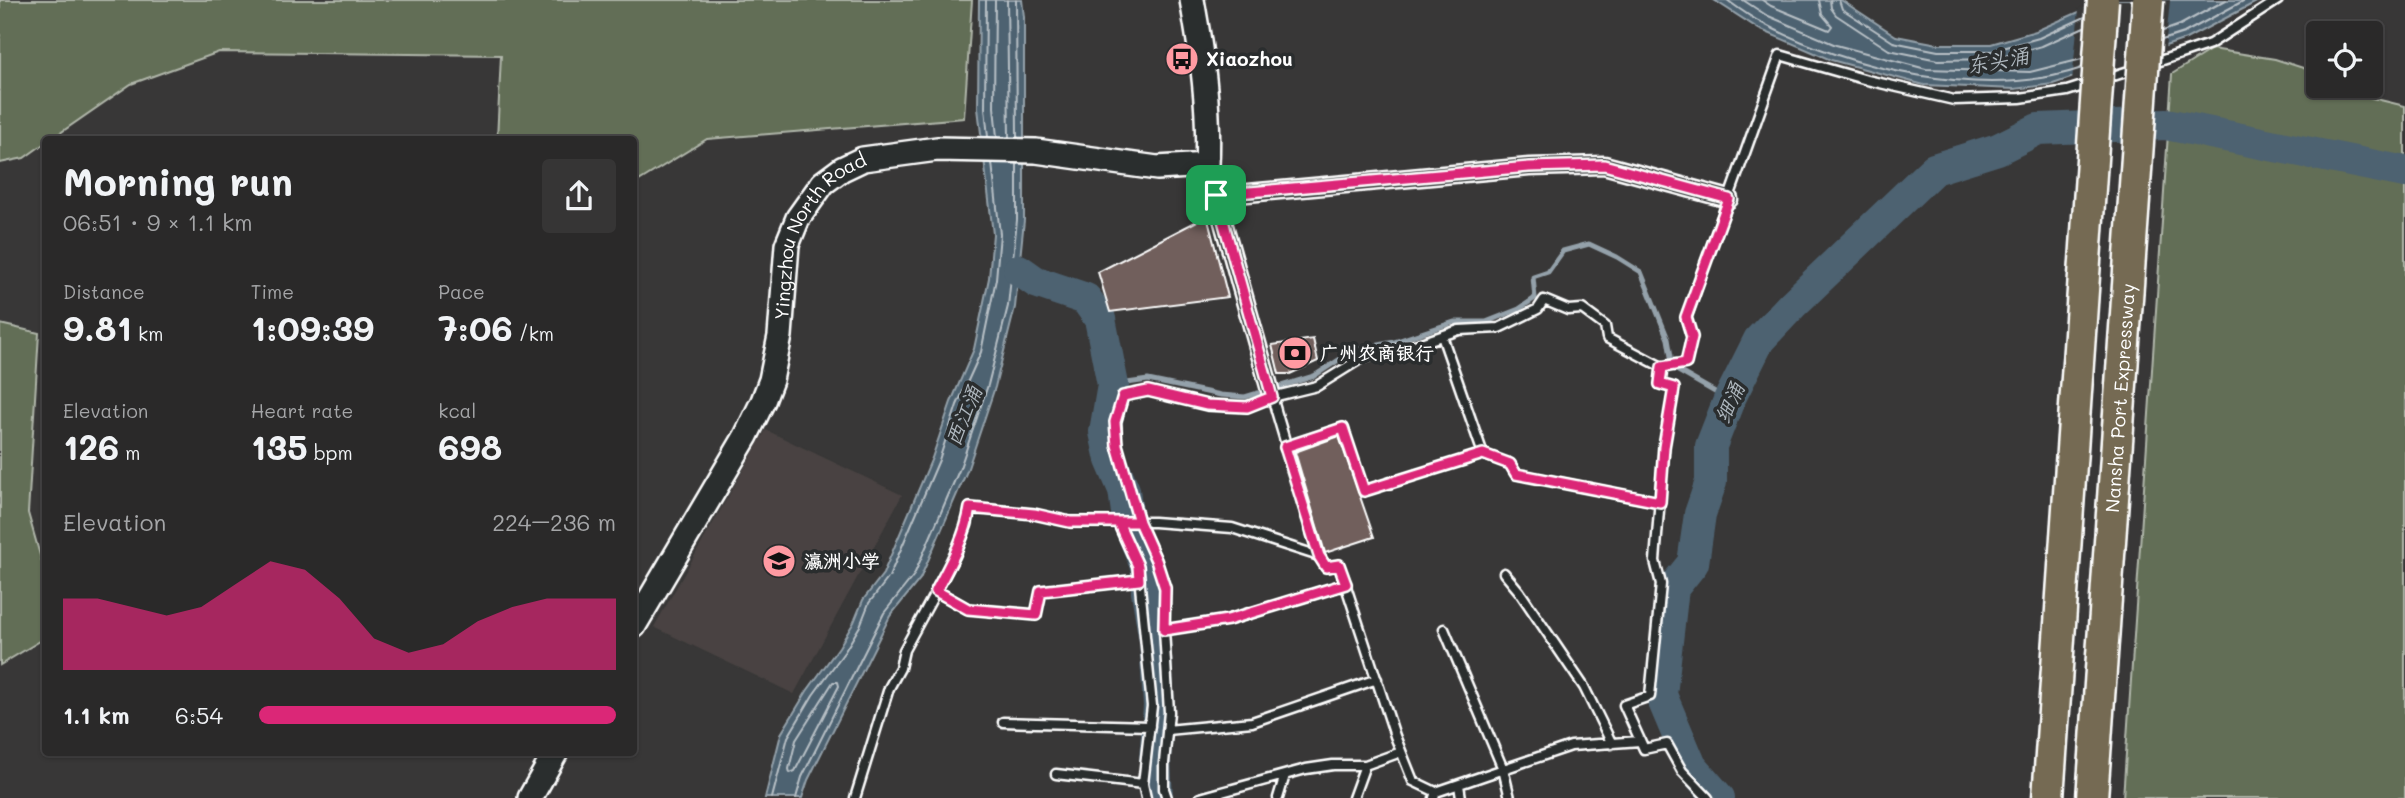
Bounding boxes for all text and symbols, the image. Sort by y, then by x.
map controls [2306,21,2383,98]
button: locate [2306,21,2383,98]
bus stop icon: Xiaozhou [1163,40,1201,78]
water label: 东头涌 [1964,41,2032,78]
place label: Xiaozhou [1206,46,1293,71]
street label: Yingzhou North Road [768,146,870,321]
text: Morning run [63,156,293,206]
button: share [542,159,616,233]
pin [1186,165,1246,225]
icon: arrive [1197,176,1235,214]
text: 06:51 · 9 × 1.1 km [63,207,253,237]
text: Distance [63,279,145,304]
text: Time [251,279,294,304]
text: Pace [438,279,485,304]
street label: Nansha Port Expressway [2099,282,2140,513]
text: 9.81 [63,304,132,350]
text: 1:09:39 [251,304,374,350]
text: 7:06 [438,304,513,350]
text: km [132,321,163,346]
text: /km [513,321,554,346]
bank icon: 广州农商银行 [1276,334,1314,372]
place label: 广州农商银行 [1320,340,1434,365]
water label: 细涌 [1708,377,1750,427]
water label: 西江涌 [938,380,987,450]
text: Elevation [63,398,148,423]
text: Heart rate [251,398,353,423]
text: kcal [438,398,476,423]
text: 126 [63,423,119,469]
text: 135 [251,423,308,469]
text: 698 [438,423,502,469]
text: m [119,440,140,465]
text: bpm [308,440,353,465]
text: Elevation [63,507,166,537]
text: 224–236 m [492,507,616,537]
school or university icon: 瀛洲小学 [760,542,798,580]
place label: 瀛洲小学 [804,548,880,573]
text: 1.1 km [63,700,129,730]
text: 6:54 [175,700,223,730]

